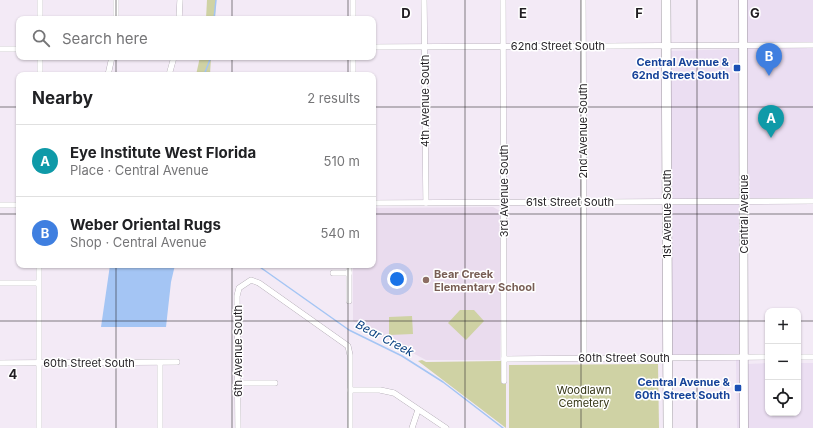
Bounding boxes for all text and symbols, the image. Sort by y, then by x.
text: D [401,5,411,21]
text: E [519,5,527,21]
text: F [635,5,643,21]
text: G [750,5,760,21]
search box [16,16,376,60]
icon: search [30,27,52,49]
text: Search here [62,29,148,48]
street label: 62nd Street South [511,39,605,53]
pin: B [756,43,782,76]
street label: 4th Avenue South [418,55,432,147]
place label: Central Avenue & 62nd Street South [632,55,730,82]
marker: Central Avenue & 62nd Street South [732,63,742,73]
street label: 2nd Avenue South [576,83,590,179]
text: Nearby [32,88,93,108]
text: 2 results [307,90,360,106]
pin: A [758,105,784,138]
text: Eye Institute West Florida [70,143,256,162]
street label: 3rd Avenue South [497,145,511,237]
text: A [40,153,50,169]
text: 510 m [324,153,360,169]
text: Place · Central Avenue [70,162,209,178]
street label: 1st Avenue South [660,170,674,258]
street label: Central Avenue [737,174,751,254]
street label: 61st Street South [526,195,614,209]
text: Weber Oriental Rugs [70,215,221,234]
text: B [41,225,49,241]
text: 540 m [320,225,360,241]
text: Shop · Central Avenue [70,234,207,250]
place label: Bear Creek Elementary School [434,267,535,294]
your location [387,269,407,289]
marker: Bear Creek Elementary School [421,275,431,285]
street label: 6th Avenue South [231,305,245,397]
map controls [765,308,801,416]
button: + [765,308,801,344]
water label: Bear Creek [353,316,417,360]
button: − [765,344,801,380]
street label: 60th Street South [578,351,670,365]
street label: 60th Street South [43,356,135,370]
text: 4 [9,366,18,382]
place label: Central Avenue & 60th Street South [635,375,731,402]
button: locate [765,380,801,416]
park label: Woodlawn Cemetery [557,383,611,410]
marker: Central Avenue & 60th Street South [733,383,743,393]

